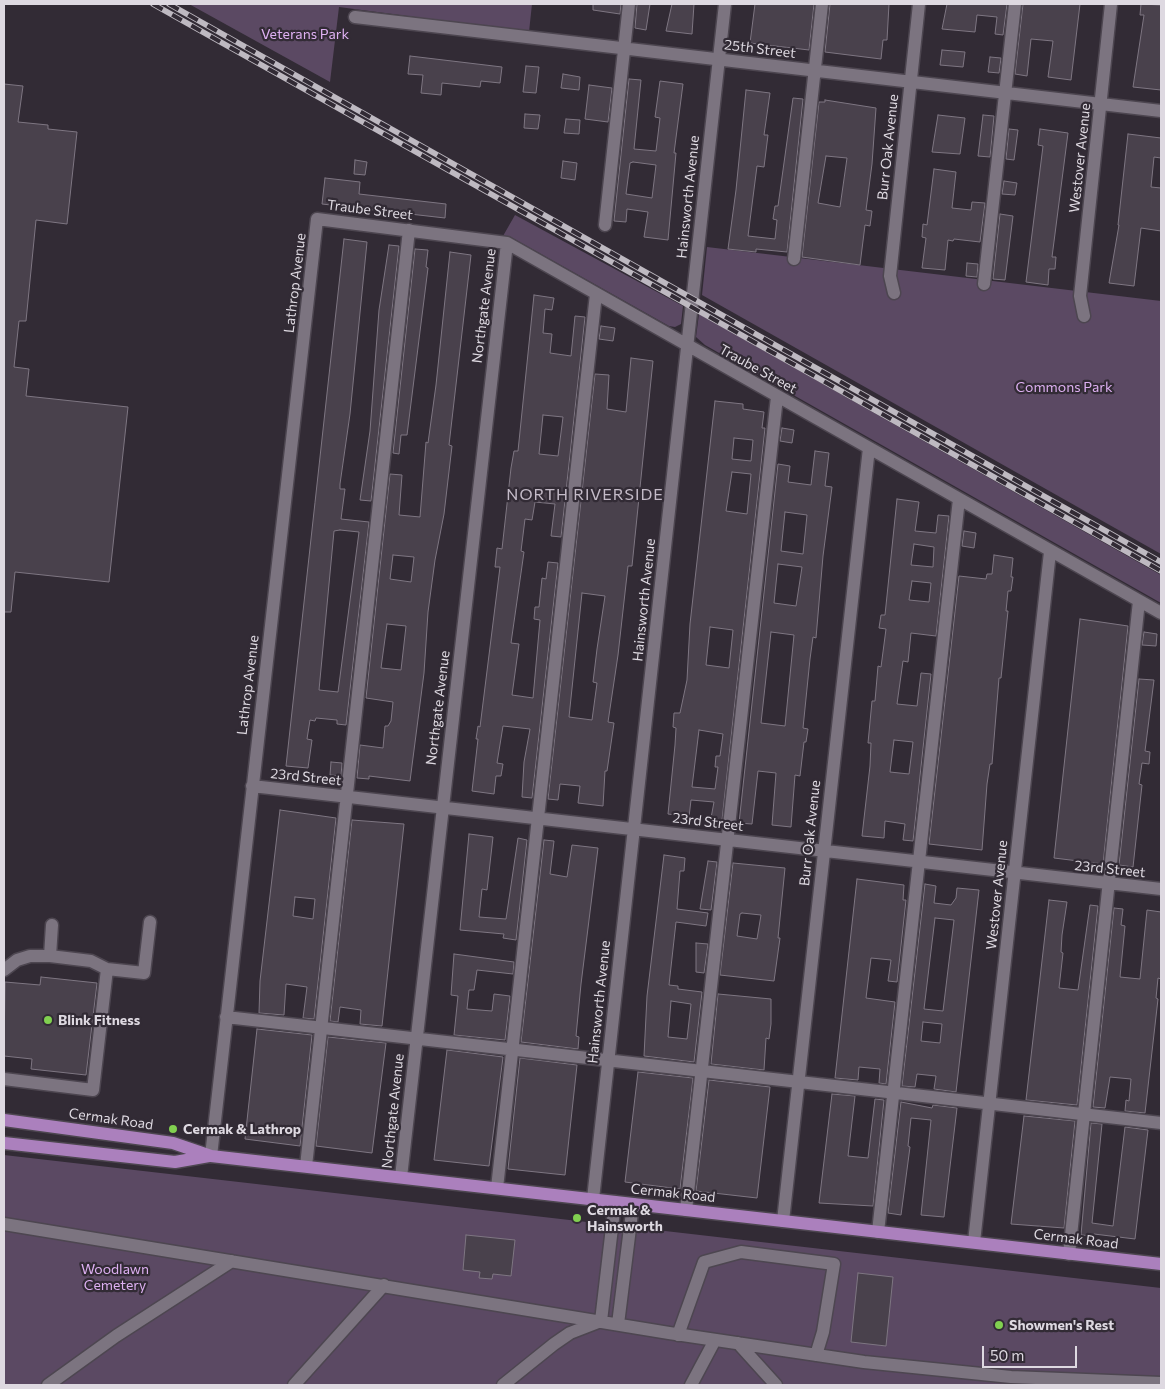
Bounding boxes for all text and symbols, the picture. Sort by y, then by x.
park label: Veterans Park [261,26,349,42]
street label: 25th Street [723,36,797,62]
street label: Burr Oak Avenue [874,93,902,201]
street label: Westover Avenue [1066,102,1094,214]
street label: Hainsworth Avenue [673,135,703,259]
street label: Traube Street [326,196,414,224]
street label: Lathrop Avenue [281,232,309,334]
street label: Northgate Avenue [469,248,499,364]
street label: Traube Street [716,341,800,397]
park label: Commons Park [1015,379,1113,395]
district label: NORTH RIVERSIDE [504,485,666,505]
street label: Hainsworth Avenue [629,538,659,662]
street label: Lathrop Avenue [234,634,262,736]
street label: Northgate Avenue [423,650,453,766]
street label: 23rd Street [270,765,342,789]
street label: Burr Oak Avenue [796,779,824,887]
street label: 23rd Street [672,809,744,835]
street label: Westover Avenue [983,839,1011,951]
street label: 23rd Street [1074,857,1146,881]
street label: Hainsworth Avenue [584,940,614,1064]
place label: Blink Fitness [58,1012,140,1028]
marker: Blink Fitness [42,1014,54,1026]
street label: Northgate Avenue [379,1053,407,1169]
street label: Cermak Road [68,1105,154,1133]
place label: Cermak & Lathrop [183,1121,301,1137]
marker: Cermak & Lathrop [167,1123,179,1135]
street label: Cermak Road [630,1180,716,1206]
place label: Cermak & Hainsworth [587,1202,663,1234]
marker: Cermak & Hainsworth [571,1212,583,1224]
street label: Cermak Road [1033,1225,1119,1253]
park label: Woodlawn Cemetery [81,1261,149,1294]
place label: Showmen's Rest [1009,1317,1114,1333]
marker: Showmen's Rest [993,1319,1005,1331]
scale bar [985,1336,1080,1368]
text: 50 m [990,1346,1024,1364]

